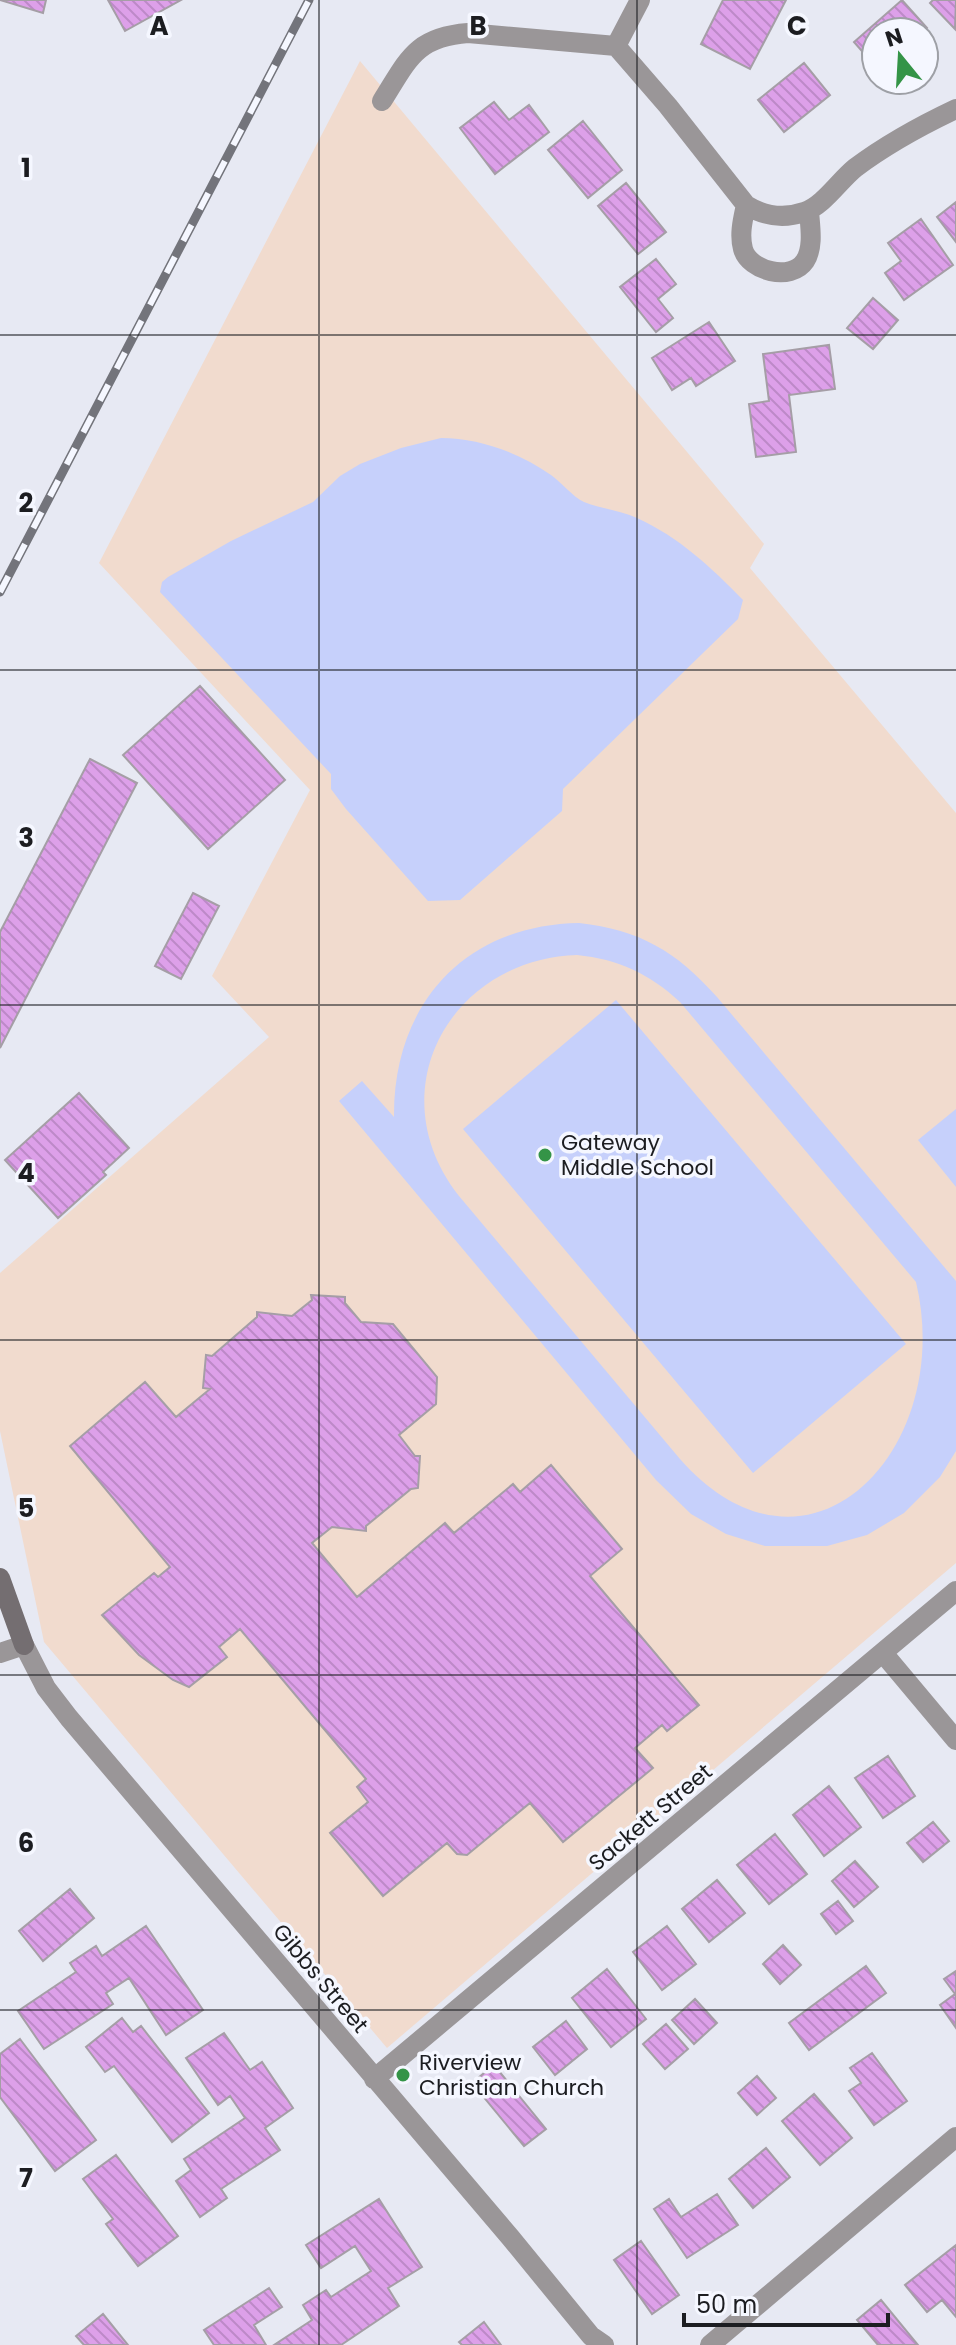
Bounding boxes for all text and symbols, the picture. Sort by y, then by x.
text: A [149,8,169,44]
text: B [469,8,487,44]
text: C [787,8,807,44]
north arrow [860,16,940,96]
text: N [881,20,907,55]
text: 1 [21,150,31,186]
text: 2 [19,485,34,521]
text: 3 [18,820,34,856]
place label: Gateway Middle School [561,1127,714,1183]
marker: Gateway Middle School [536,1146,554,1164]
text: 4 [17,1155,35,1191]
text: 5 [18,1490,34,1526]
street label: Sackett Street [582,1757,719,1878]
text: 6 [18,1825,34,1861]
street label: Gibbs Street [266,1917,376,2040]
place label: Riverview Christian Church [419,2047,604,2103]
marker: Riverview Christian Church [394,2066,412,2084]
text: 7 [19,2160,33,2196]
scale bar [684,2277,888,2327]
text: 50 m [696,2288,757,2321]

